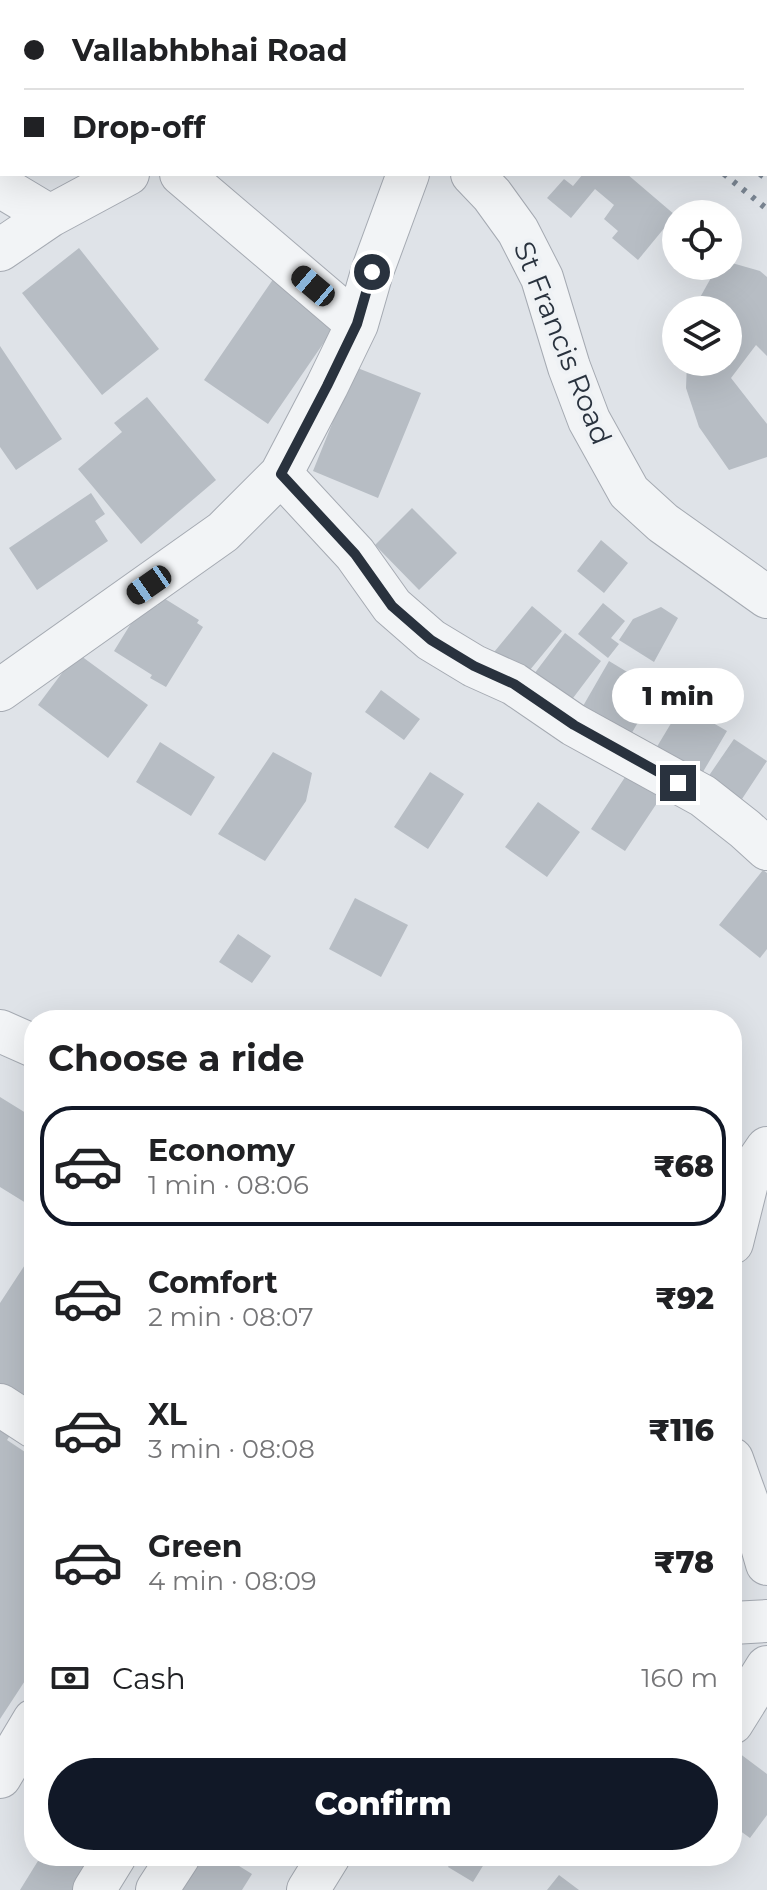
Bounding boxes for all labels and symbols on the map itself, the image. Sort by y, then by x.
street label: St Francis Road [507,236,619,450]
route start [354,254,390,290]
car [287,261,339,311]
car [122,561,176,609]
callout: 1 min [612,667,744,723]
route end [660,765,696,801]

